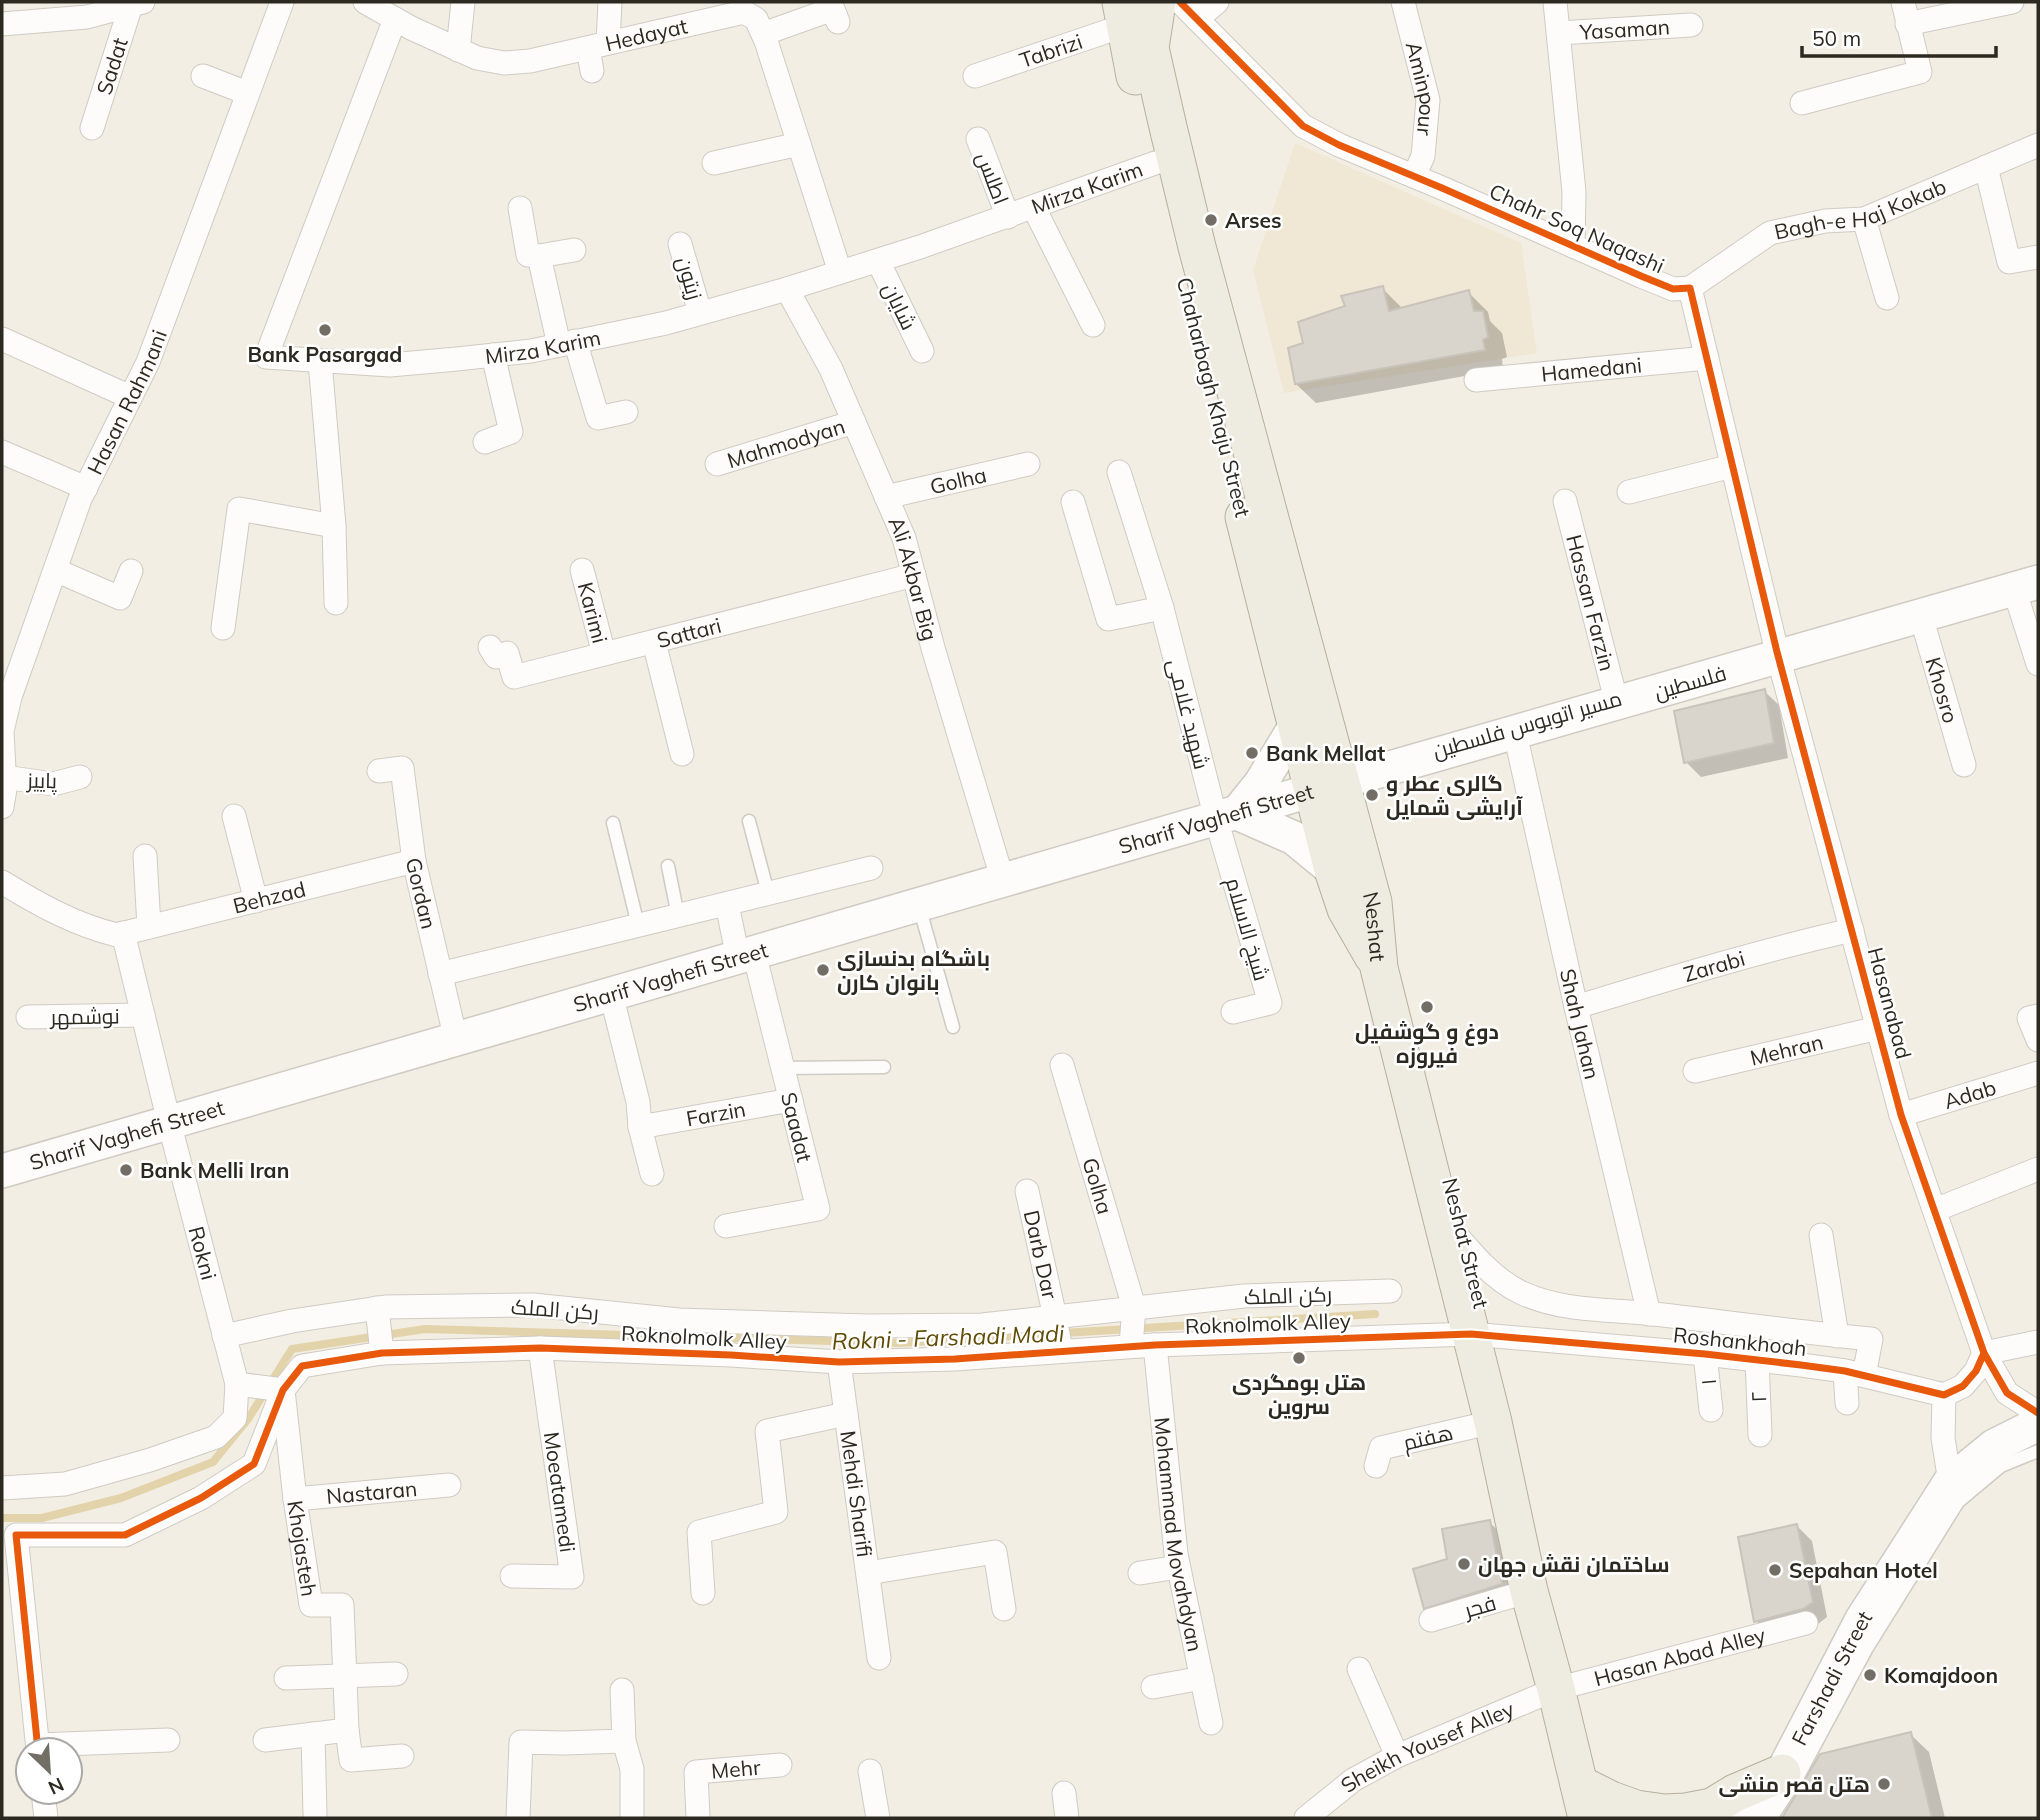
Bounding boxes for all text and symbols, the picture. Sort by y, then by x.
street label: Hedayat [602,12,690,56]
street label: Yasaman [1578,13,1671,45]
scale bar [1802,14,1996,58]
text: 50 m [1812,25,1861,51]
street label: Tabrizi [1016,28,1086,73]
street label: Sadat [90,34,133,98]
street label: Aminpour [1401,39,1442,137]
street label: اطلس [970,148,1015,208]
street label: Mirza Karim [1028,155,1146,219]
street label: Bagh-e Haj Kokab [1772,173,1950,245]
street label: Chahr Soq Naqashi [1485,178,1669,278]
place label: Arses [1225,207,1281,233]
marker: Arses [1203,212,1219,228]
street label: زیتون [671,254,708,303]
street label: Chaharbagh Khaju Street [1172,274,1256,520]
street label: شایان [877,278,923,334]
marker: Bank Pasargad [317,322,333,338]
street label: Mirza Karim [484,324,603,369]
street label: Hasan Rahmani [81,326,172,479]
place label: Bank Pasargad [248,341,402,367]
street label: Hamedani [1540,351,1643,387]
street label: Mahmodyan [724,413,848,473]
street label: Golha [927,461,989,499]
street label: Ali Akbar Big [883,513,943,643]
street label: Hassan Farzin [1561,532,1621,674]
street label: Karimi [573,579,614,646]
street label: Sattari [654,612,724,653]
street label: Khosro [1920,654,1964,726]
street label: شهید غلامی [1162,656,1215,772]
street label: فلسطین [1651,659,1729,706]
street label: مسیر اتوبوس فلسطین [1430,685,1625,764]
place label: Bank Mellat [1266,740,1385,766]
marker: Bank Mellat [1244,745,1260,761]
street label: پاییز [26,767,58,795]
place label: گالری عطر و آرایشی شمایل [1386,770,1523,820]
street label: Sharif Vaghefi Street [1115,778,1316,859]
marker: گالری عطر و آرایشی شمایل [1364,787,1380,803]
street label: Gordan [401,855,442,931]
street label: شیخ الاسلام [1219,874,1275,984]
street label: Behzad [230,876,308,919]
street label: Neshat [1358,889,1391,963]
street label: Sharif Vaghefi Street [570,936,771,1017]
street label: Hasanabad [1863,944,1917,1062]
place label: باشگاه بدنسازی بانوان کارن [837,945,990,996]
street label: Zarabi [1680,945,1748,987]
marker: باشگاه بدنسازی بانوان کارن [815,962,831,978]
street label: Shah Jahan [1555,966,1606,1082]
marker: دوغ و گوشفیل فیروزه [1419,999,1435,1015]
street label: نوشمهر [49,1002,120,1031]
place label: دوغ و گوشفیل فیروزه [1355,1018,1499,1069]
street label: Mehran [1747,1028,1826,1071]
street label: Adab [1941,1074,1999,1114]
street label: Saadat [776,1089,818,1165]
street label: Sharif Vaghefi Street [27,1094,227,1175]
street label: Farzin [684,1095,748,1132]
street label: Golha [1077,1155,1119,1217]
place label: Bank Melli Iran [140,1157,289,1183]
marker: Bank Melli Iran [118,1162,134,1178]
street label: Neshat Street [1437,1175,1495,1311]
street label: Darb Dar [1019,1208,1064,1302]
street label: Rokni [183,1223,223,1283]
street label: رکن الملک [1244,1280,1332,1311]
street label: رکن الملک [510,1293,600,1326]
street label: Roknolmolk Alley [1185,1307,1351,1339]
water label: Rokni - Farshadi Madi [831,1318,1065,1356]
street label: Roknolmolk Alley [620,1320,788,1354]
street label: Roshankhoah [1672,1321,1808,1361]
marker: هتل بومگردی سروین [1291,1350,1307,1366]
place label: هتل بومگردی سروین [1232,1369,1366,1420]
street label: ۱ [1695,1378,1721,1386]
street label: ۲ [1745,1391,1771,1403]
street label: Mohammad Movahdyan [1149,1416,1209,1654]
street label: هفتم [1401,1419,1456,1457]
street label: Mehdi Sharifi [835,1429,878,1559]
street label: Moeatamedi [539,1430,581,1554]
street label: Nastaran [325,1475,418,1509]
street label: Khojasteh [282,1499,323,1598]
place label: ساختمان نقش جهان [1478,1551,1670,1578]
marker: ساختمان نقش جهان [1456,1556,1472,1572]
place label: Sepahan Hotel [1789,1557,1938,1583]
marker: Sepahan Hotel [1767,1562,1783,1578]
street label: فجر [1460,1589,1499,1623]
street label: Farshadi Street [1786,1606,1877,1750]
street label: Hasan Abad Alley [1591,1621,1768,1691]
place label: Komajdoon [1884,1662,1998,1688]
marker: Komajdoon [1862,1667,1878,1683]
street label: Sheikh Yousef Alley [1335,1695,1518,1798]
north arrow [14,1736,84,1806]
street label: Mehr [710,1754,762,1784]
place label: هتل قصر منشی [1719,1771,1870,1797]
text: N [45,1772,68,1800]
marker: هتل قصر منشی [1876,1776,1892,1792]

